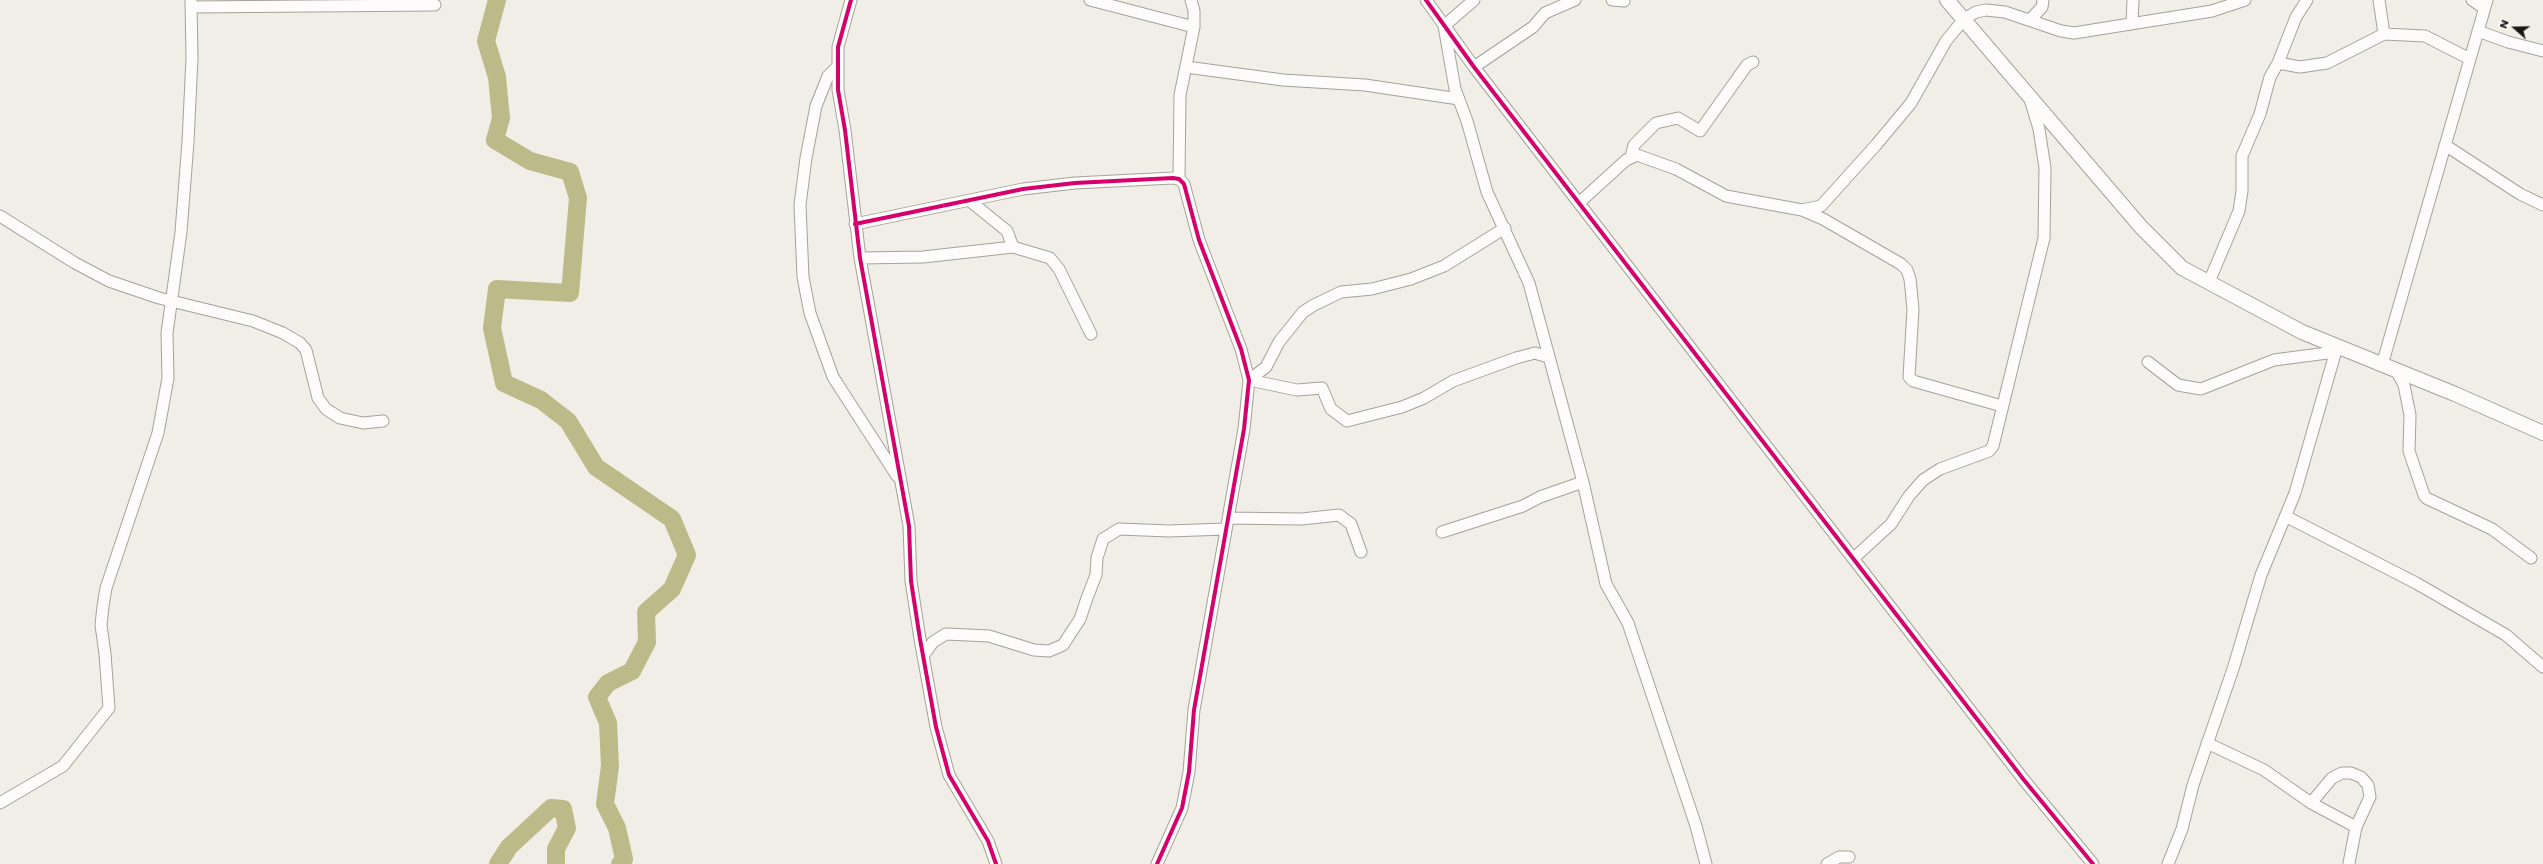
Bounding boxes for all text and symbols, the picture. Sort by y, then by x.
north arrow [2495,8,2535,48]
text: N [2495,17,2513,31]

